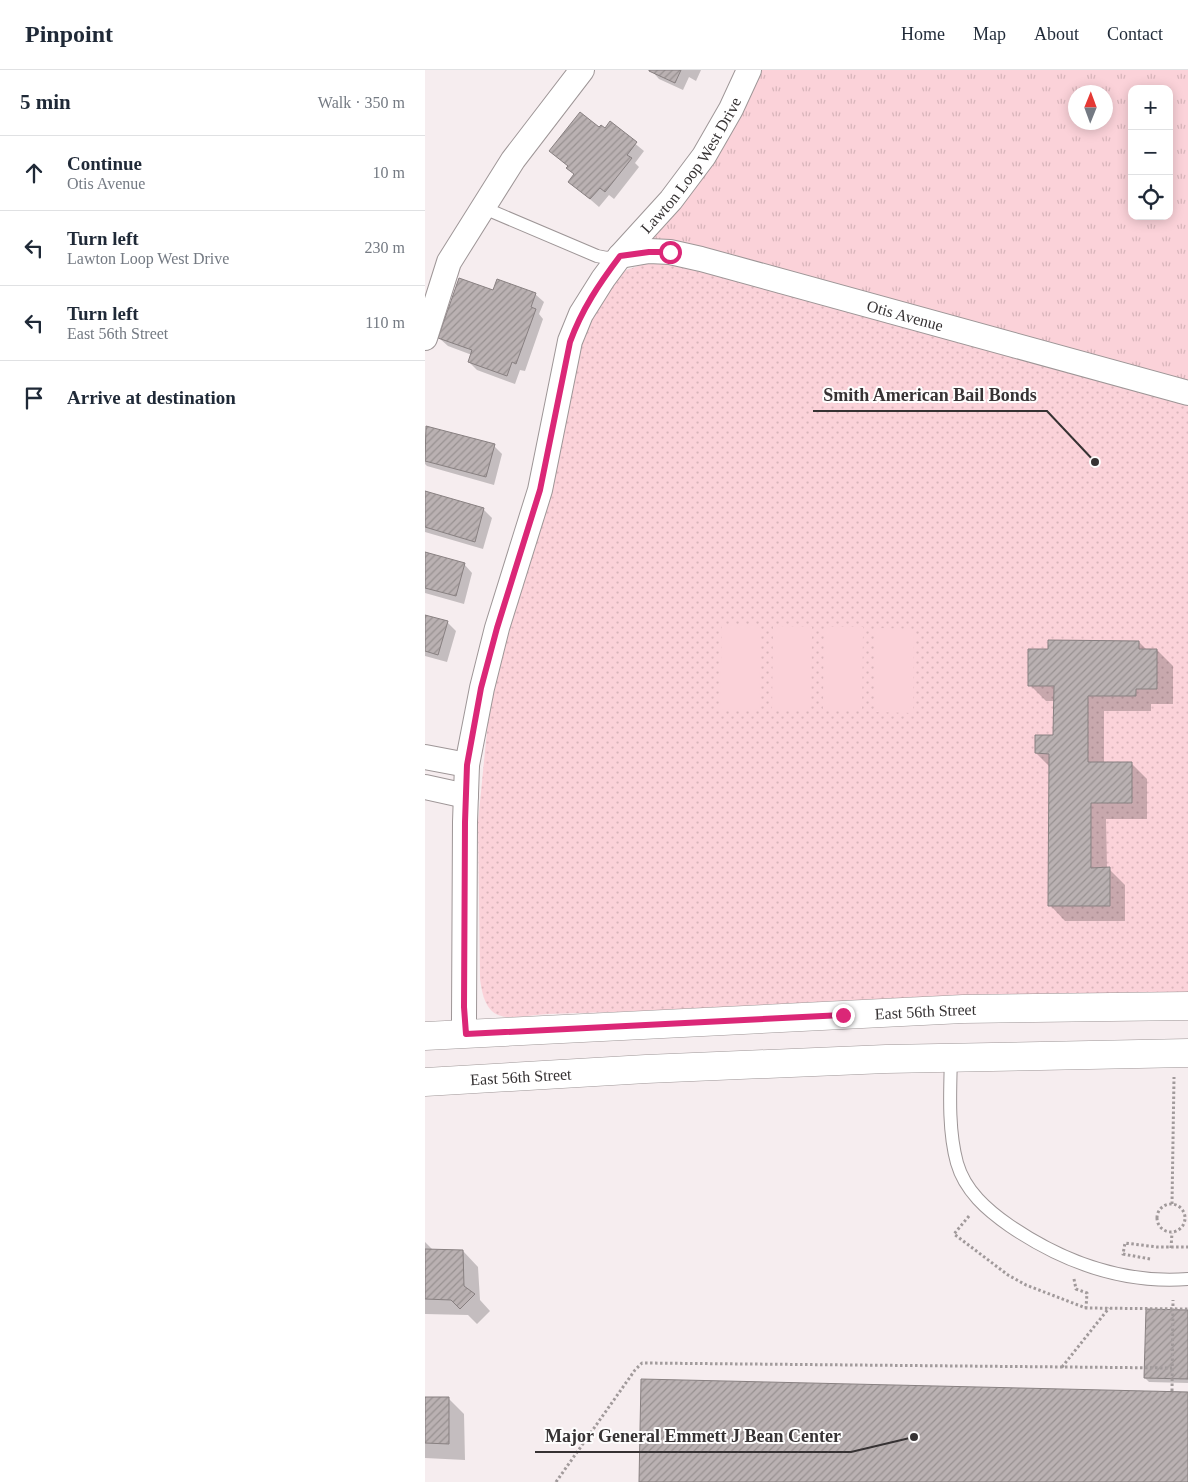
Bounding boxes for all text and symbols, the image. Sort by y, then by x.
text: Pinpoint [25,21,113,47]
text: Home [901,24,945,44]
text: Map [973,24,1006,44]
text: About [1034,24,1079,44]
text: Contact [1107,24,1163,44]
north arrow [1068,85,1113,130]
map controls [1128,85,1173,220]
button: + [1128,85,1173,130]
text: 5 min [20,90,71,114]
text: Walk · 350 m [318,94,405,111]
street label: Lawton Loop West Drive [637,94,744,236]
button: − [1128,130,1173,175]
text: Continue [67,153,142,174]
icon: ahead [20,159,48,187]
text: 10 m [373,164,405,181]
text: Otis Avenue [67,175,145,192]
button: locate [1128,175,1173,220]
text: Turn left [67,228,139,249]
icon: left [20,234,48,262]
text: 230 m [365,239,405,256]
route start [659,241,682,264]
text: Lawton Loop West Drive [67,250,229,267]
street label: Otis Avenue [865,297,945,334]
text: Turn left [67,303,139,324]
icon: left [20,309,48,337]
text: 110 m [365,314,405,331]
text: East 56th Street [67,325,168,342]
callout: Smith American Bail Bonds [813,378,1047,411]
icon: arrive [20,384,48,412]
text: Smith American Bail Bonds [823,385,1037,405]
text: Arrive at destination [67,387,236,408]
street label: East 56th Street [874,1000,977,1022]
route end [832,1004,855,1027]
street label: East 56th Street [470,1065,572,1088]
callout: Major General Emmett J Bean Center [535,1419,851,1452]
text: Major General Emmett J Bean Center [545,1426,841,1446]

